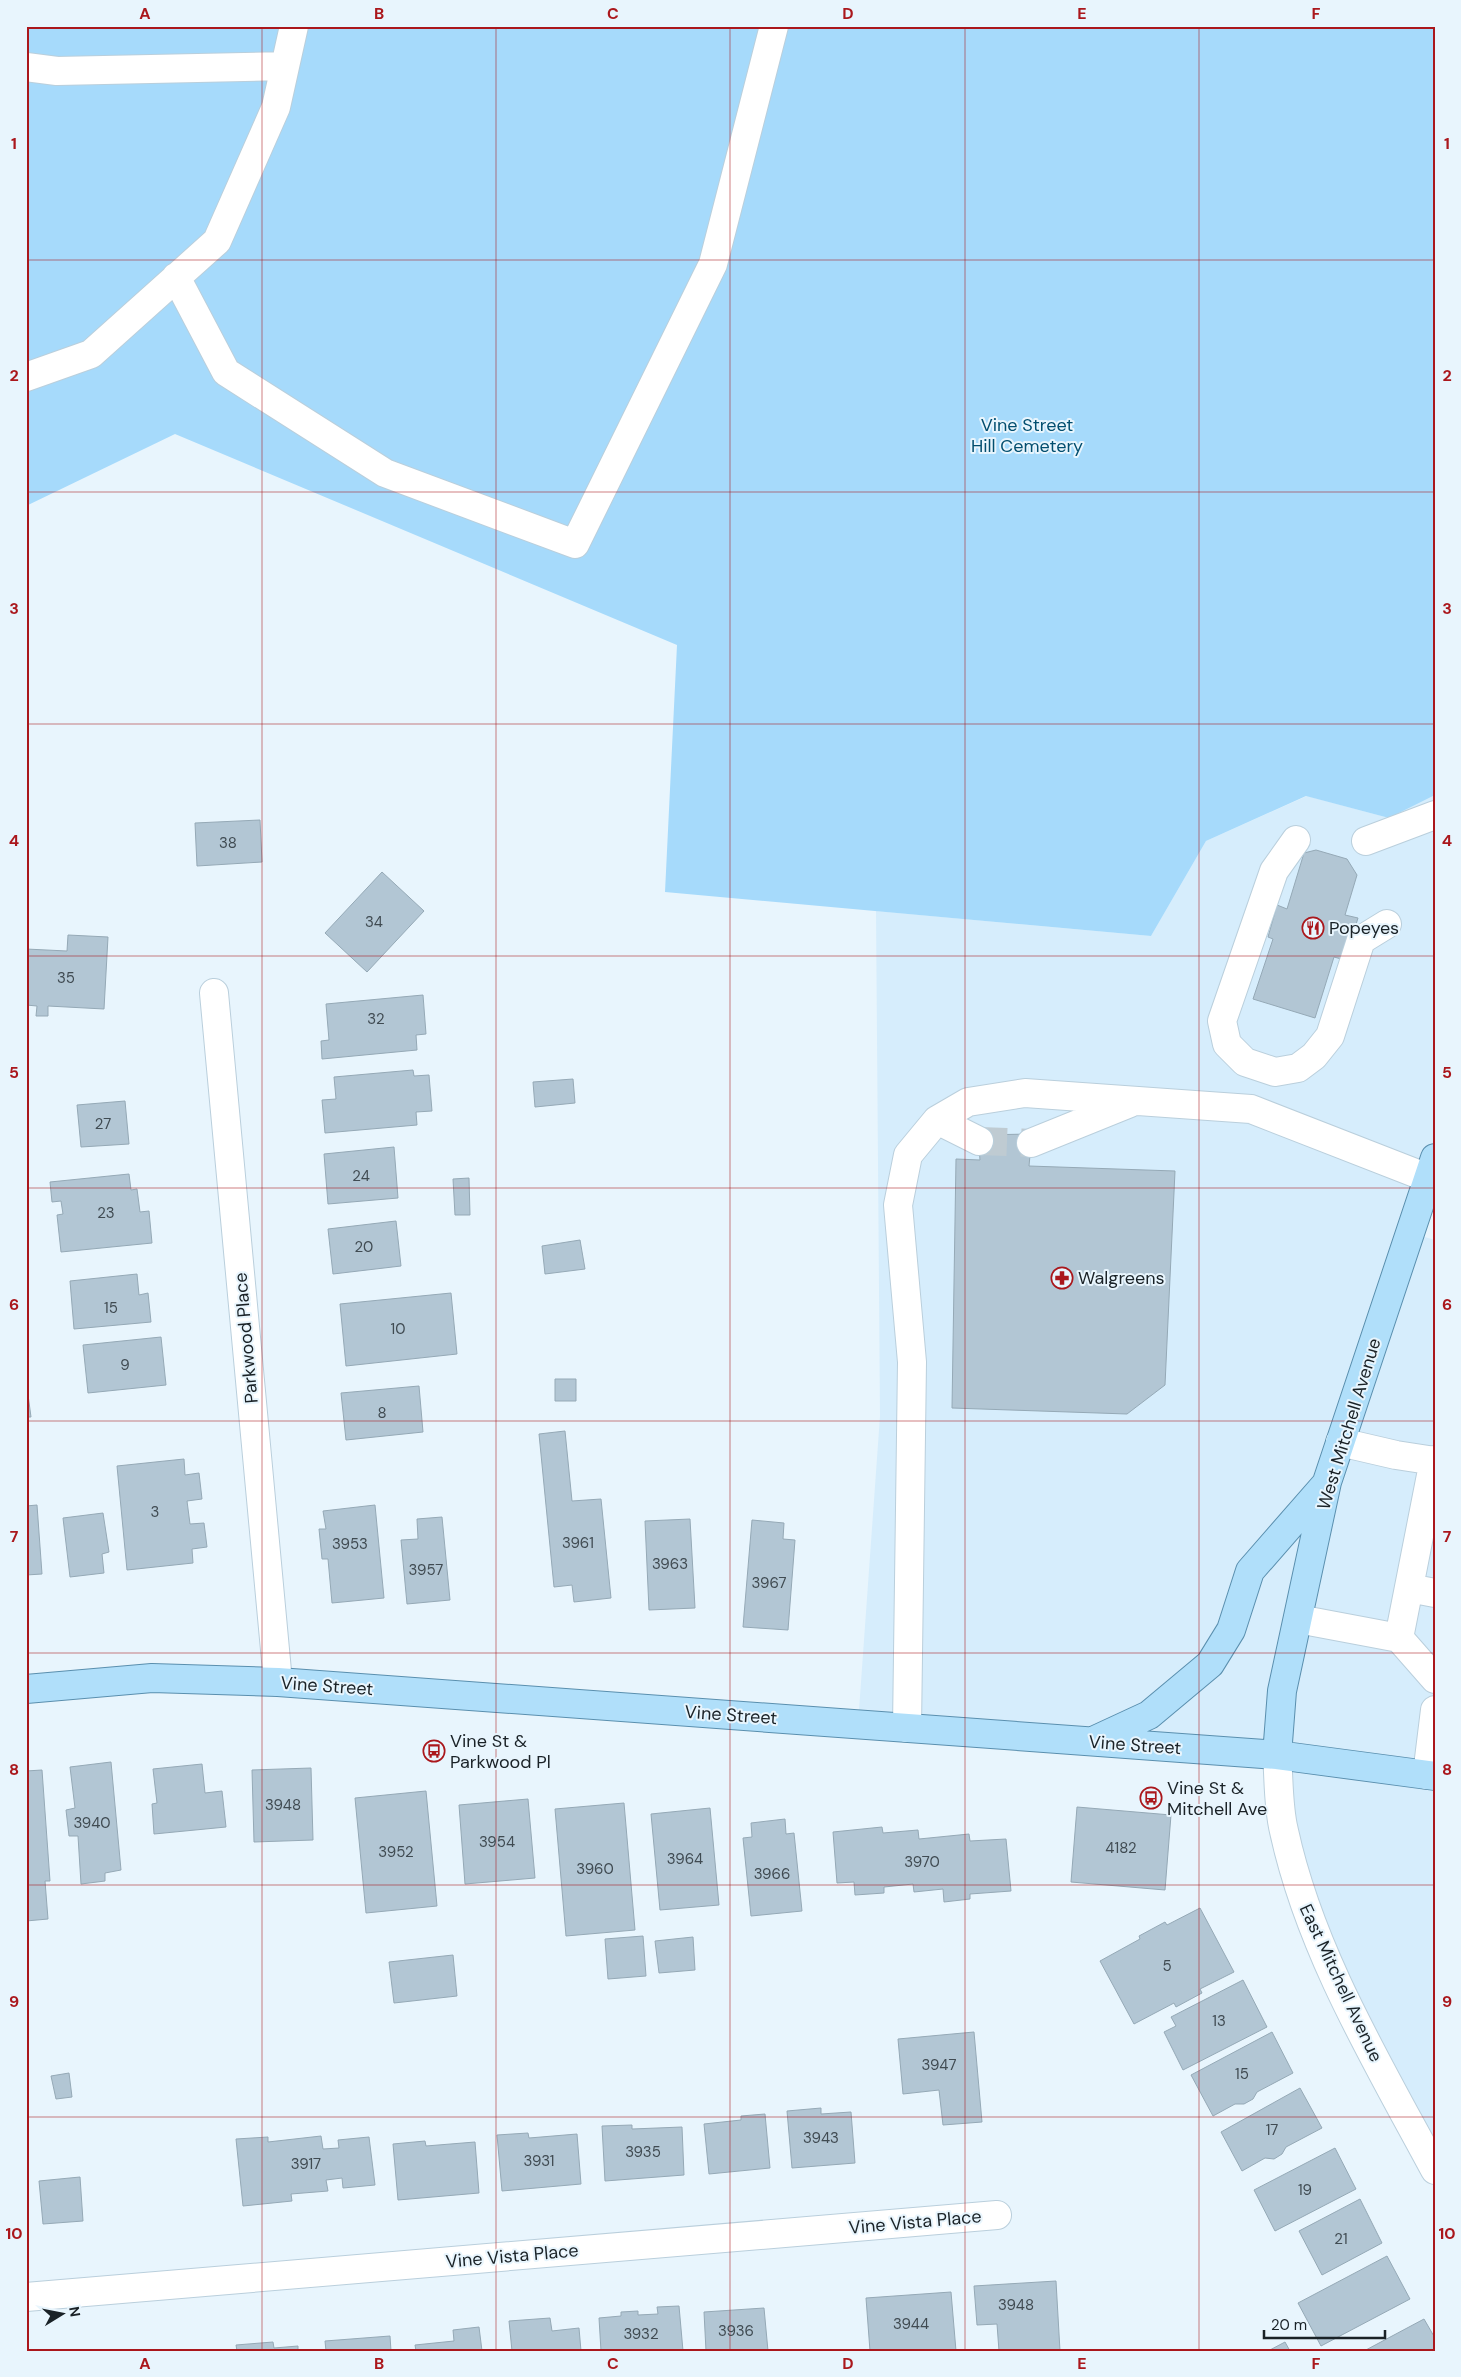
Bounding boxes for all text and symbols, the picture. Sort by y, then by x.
text: A [139,3,151,24]
text: B [374,3,384,24]
text: C [607,3,619,24]
text: D [842,3,854,24]
text: E [1077,3,1087,24]
text: F [1312,3,1321,24]
text: 1 [11,133,17,154]
text: 1 [1444,133,1450,154]
text: 2 [9,365,19,386]
text: 2 [1442,365,1452,386]
park label: Vine Street Hill Cemetery [971,413,1083,458]
text: 3 [9,598,19,619]
text: 3 [1442,598,1452,619]
text: 4 [9,830,19,851]
text: 4 [1442,830,1452,851]
house number: 38 [219,833,237,853]
house number: 34 [365,912,383,932]
restaurant icon: Popeyes [1301,916,1325,940]
place label: Popeyes [1329,916,1399,940]
house number: 35 [57,968,75,988]
house number: 32 [367,1009,385,1029]
text: 5 [9,1062,19,1083]
text: 5 [1442,1062,1452,1083]
house number: 27 [95,1114,111,1134]
house number: 24 [352,1166,370,1186]
house number: 23 [97,1203,115,1223]
house number: 20 [355,1237,373,1257]
pharmacy icon: Walgreens [1050,1266,1074,1290]
place label: Walgreens [1078,1266,1165,1290]
street label: Parkwood Place [228,1272,264,1404]
text: 6 [9,1294,19,1315]
text: 6 [1442,1294,1452,1315]
house number: 15 [104,1298,118,1318]
house number: 10 [391,1319,405,1339]
street label: West Mitchell Avenue [1311,1335,1387,1513]
house number: 9 [120,1355,130,1375]
house number: 8 [377,1403,387,1423]
house number: 3 [151,1502,159,1522]
text: 7 [10,1526,19,1547]
text: 7 [1443,1526,1452,1547]
house number: 3961 [562,1533,594,1553]
house number: 3953 [332,1534,368,1554]
house number: 3963 [652,1554,688,1574]
house number: 3957 [409,1560,443,1580]
house number: 3967 [752,1573,786,1593]
street label: Vine Street [280,1671,374,1701]
street label: Vine Street [684,1700,778,1730]
place label: Vine St & Parkwood Pl [450,1729,551,1774]
street label: Vine Street [1088,1730,1182,1760]
bus stop icon: Vine St & Parkwood Pl [422,1739,446,1763]
text: 8 [9,1759,19,1780]
text: 8 [1442,1759,1452,1780]
place label: Vine St & Mitchell Ave [1167,1776,1267,1821]
bus stop icon: Vine St & Mitchell Ave [1139,1786,1163,1810]
house number: 3948 [265,1795,301,1815]
house number: 3940 [73,1813,111,1833]
house number: 3954 [479,1832,515,1852]
house number: 4182 [1105,1838,1137,1858]
house number: 3952 [378,1842,414,1862]
house number: 3964 [667,1849,703,1869]
house number: 3970 [904,1852,940,1872]
house number: 3960 [576,1859,614,1879]
house number: 3966 [754,1864,790,1884]
street label: East Mitchell Avenue [1294,1900,1388,2066]
house number: 5 [1162,1956,1172,1976]
text: 9 [9,1991,19,2012]
text: 9 [1442,1991,1452,2012]
house number: 13 [1212,2011,1226,2031]
house number: 3947 [922,2055,956,2075]
house number: 15 [1235,2064,1249,2084]
house number: 17 [1266,2120,1278,2140]
house number: 3943 [803,2128,839,2148]
house number: 3935 [625,2142,661,2162]
house number: 3931 [524,2151,554,2171]
house number: 3917 [291,2154,321,2174]
house number: 19 [1298,2180,1312,2200]
street label: Vine Vista Place [848,2204,982,2240]
text: 10 [5,2223,23,2244]
text: 10 [1438,2223,1456,2244]
house number: 21 [1334,2229,1348,2249]
street label: Vine Vista Place [445,2238,579,2274]
north arrow [38,2290,88,2340]
house number: 3948 [998,2295,1034,2315]
text: N [65,2305,85,2318]
scale bar [1264,2307,1385,2339]
house number: 3944 [893,2314,929,2334]
text: 20 m [1271,2315,1307,2335]
house number: 3936 [718,2321,754,2341]
house number: 3932 [623,2324,659,2344]
text: A [139,2353,151,2374]
text: B [374,2353,384,2374]
text: C [607,2353,619,2374]
text: D [842,2353,854,2374]
text: E [1077,2353,1087,2374]
text: F [1312,2353,1321,2374]

